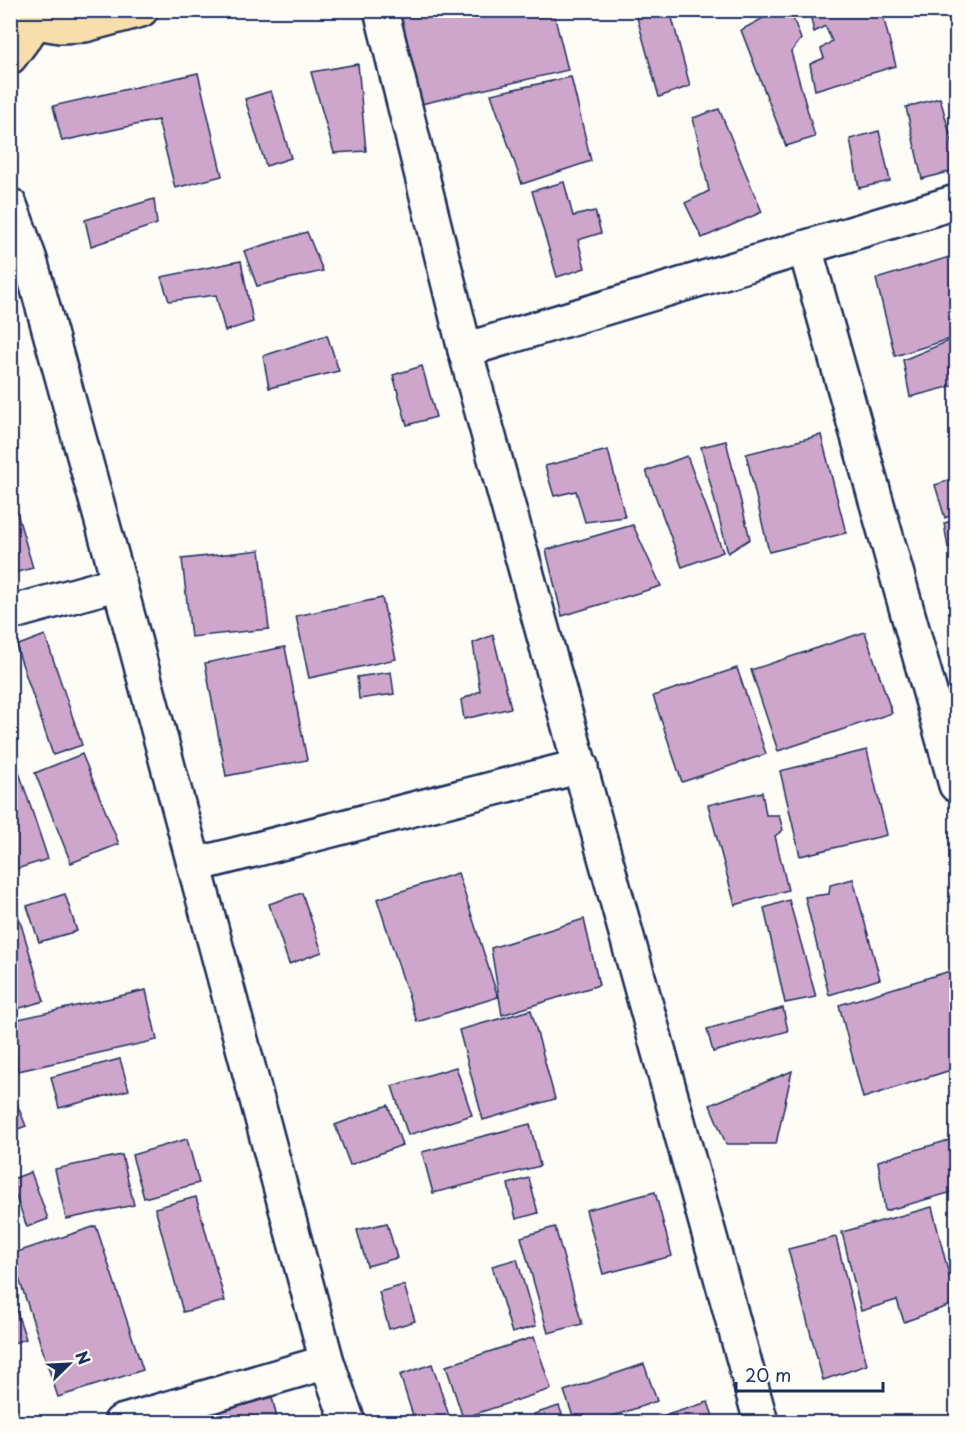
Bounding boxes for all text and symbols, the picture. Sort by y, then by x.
north arrow [39,1334,99,1394]
text: N [70,1347,97,1368]
scale bar [736,1355,883,1393]
text: 20 m [745,1361,791,1388]

